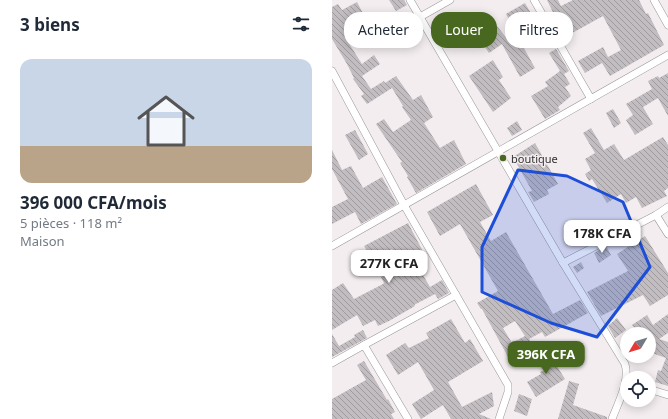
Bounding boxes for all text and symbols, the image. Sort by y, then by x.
chip: Acheter [344,12,423,48]
chip: Louer [431,12,497,48]
chip: Filtres [505,12,573,48]
text: 3 biens [20,13,80,36]
icon: filters [290,13,312,35]
icon: home [130,85,202,157]
place label: boutique [511,151,558,166]
marker: boutique [498,153,508,163]
text: 396 000 CFA/mois [20,191,167,214]
text: 5 pièces · 118 m² [20,214,122,232]
pin: 178K CFA [561,220,643,254]
text: 178K CFA [573,224,631,242]
text: Maison [20,232,65,250]
pin: 277K CFA [348,250,430,284]
text: 277K CFA [360,254,418,272]
north arrow [620,327,656,363]
map controls [620,327,656,407]
pin: 396K CFA [505,341,587,375]
text: 396K CFA [517,345,575,363]
button: locate [620,371,656,407]

